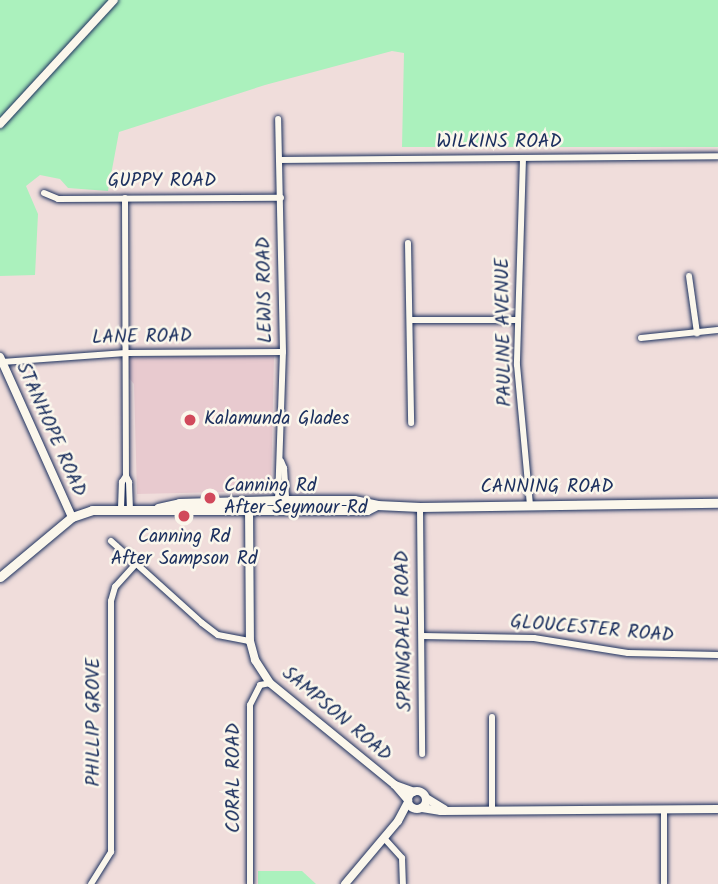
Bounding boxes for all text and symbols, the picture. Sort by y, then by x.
street label: WILKINS ROAD [436,132,562,154]
street label: GUPPY ROAD [108,171,216,193]
street label: LEWIS ROAD [254,237,278,343]
street label: PAULINE AVENUE [492,257,518,407]
street label: LANE ROAD [92,326,192,350]
street label: STANHOPE ROAD [10,359,90,501]
place label: Kalamunda Glades [204,409,349,431]
marker: Kalamunda Glades [182,412,198,428]
place label: Canning Rd After Seymour Rd [224,476,367,520]
street label: CANNING ROAD [480,477,614,499]
marker: Canning Rd After Seymour Rd [202,490,218,506]
marker: Canning Rd After Sampson Rd [176,508,192,524]
place label: Canning Rd After Sampson Rd [111,527,257,571]
street label: SPRINGDALE ROAD [392,550,418,712]
street label: GLOUCESTER ROAD [509,611,675,649]
street label: PHILLIP GROVE [84,657,106,787]
street label: SAMPSON ROAD [277,663,395,767]
street label: CORAL ROAD [224,723,246,833]

